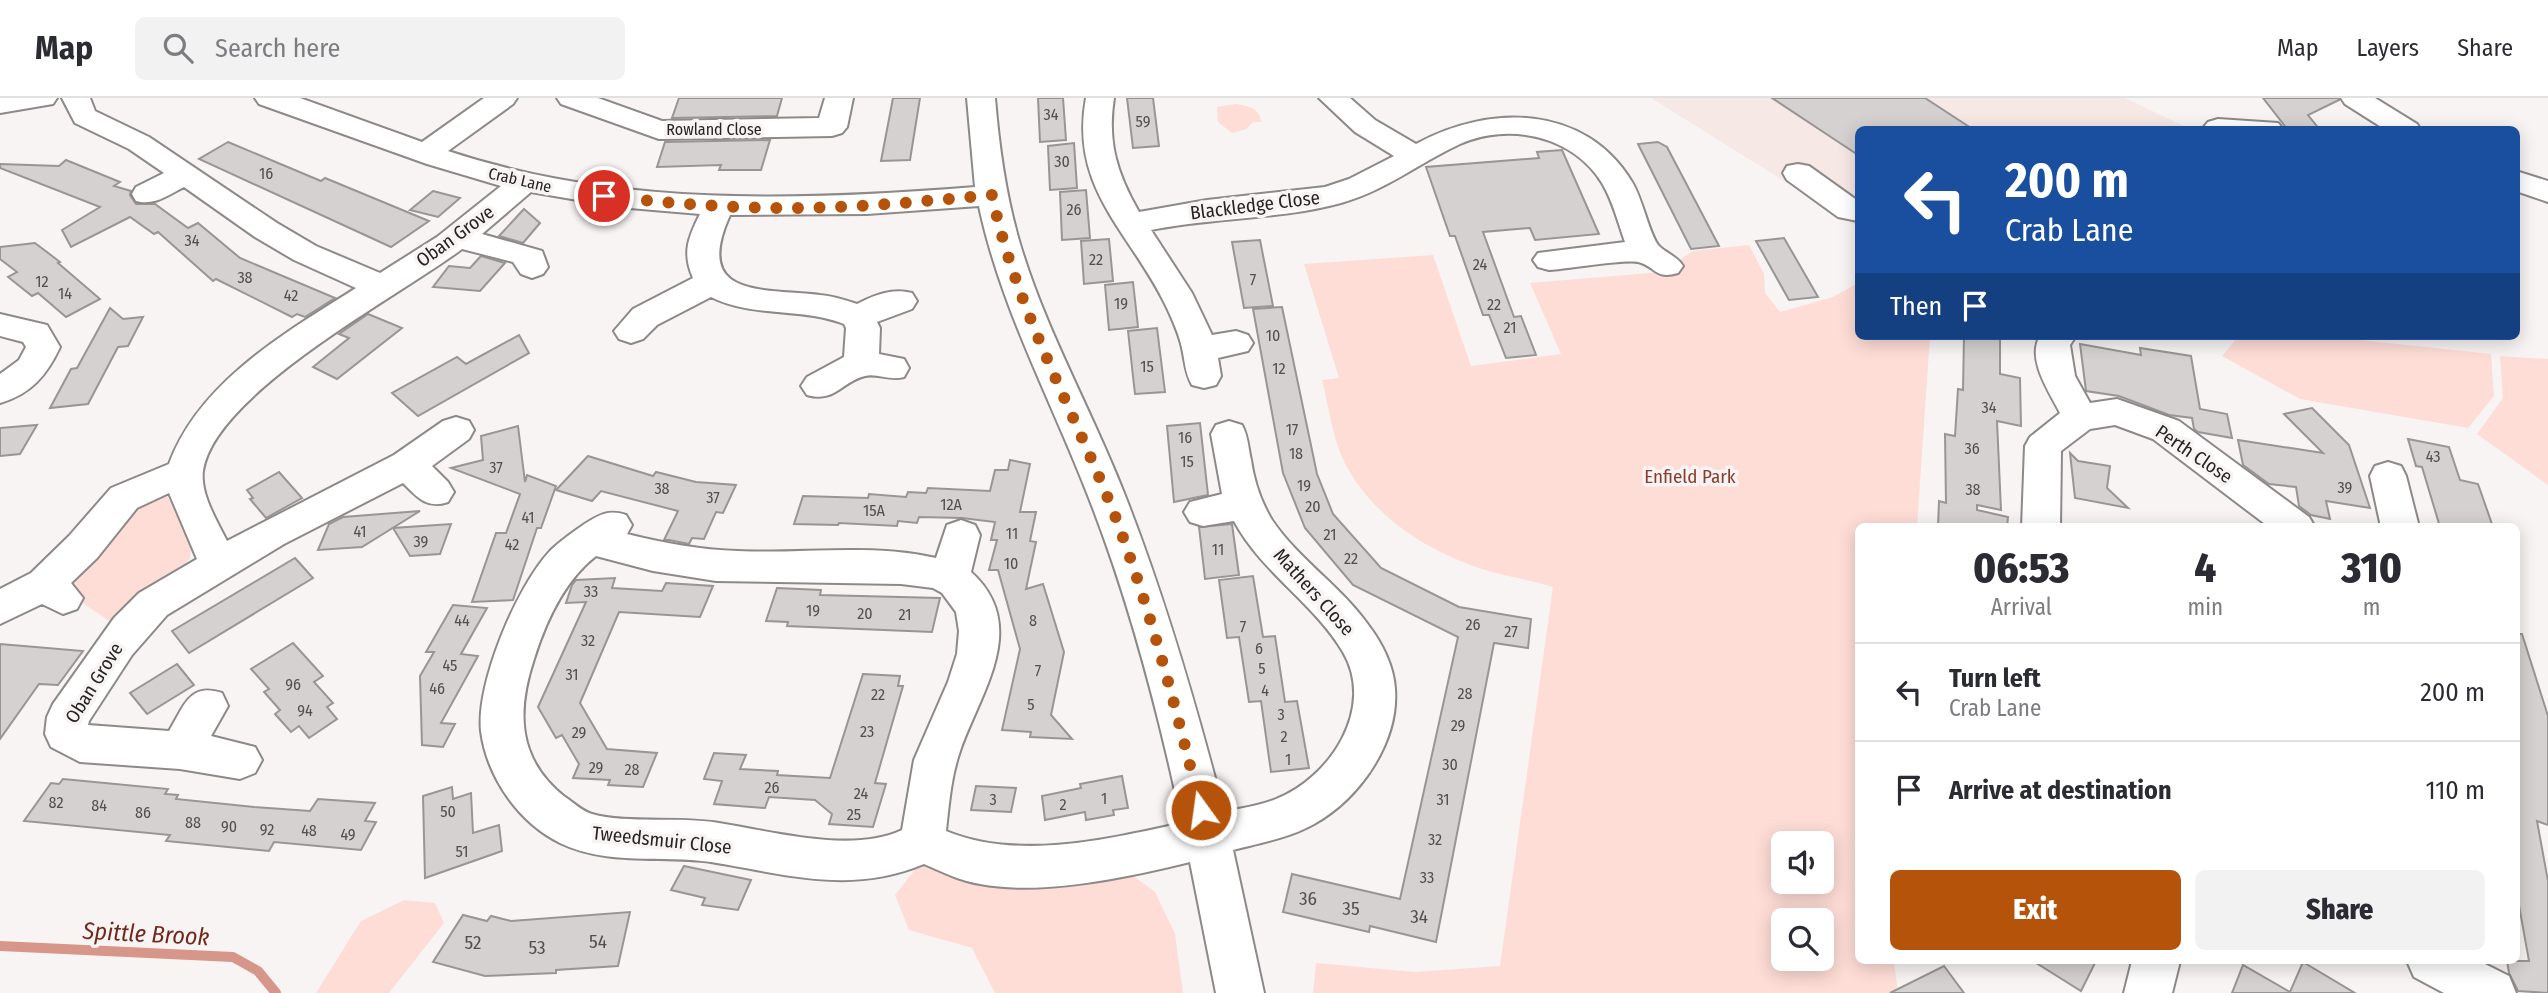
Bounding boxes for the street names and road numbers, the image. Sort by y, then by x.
street label: Rowland Close [666,120,762,139]
street label: Crab Lane [487,164,554,197]
street label: Blackledge Close [1189,186,1321,224]
street label: Oban Grove [412,200,498,272]
street label: Perth Close [2151,420,2237,488]
street label: Mathers Close [1269,544,1359,640]
street label: Oban Grove [60,639,128,727]
street label: Tweedsmuir Close [591,821,733,859]

